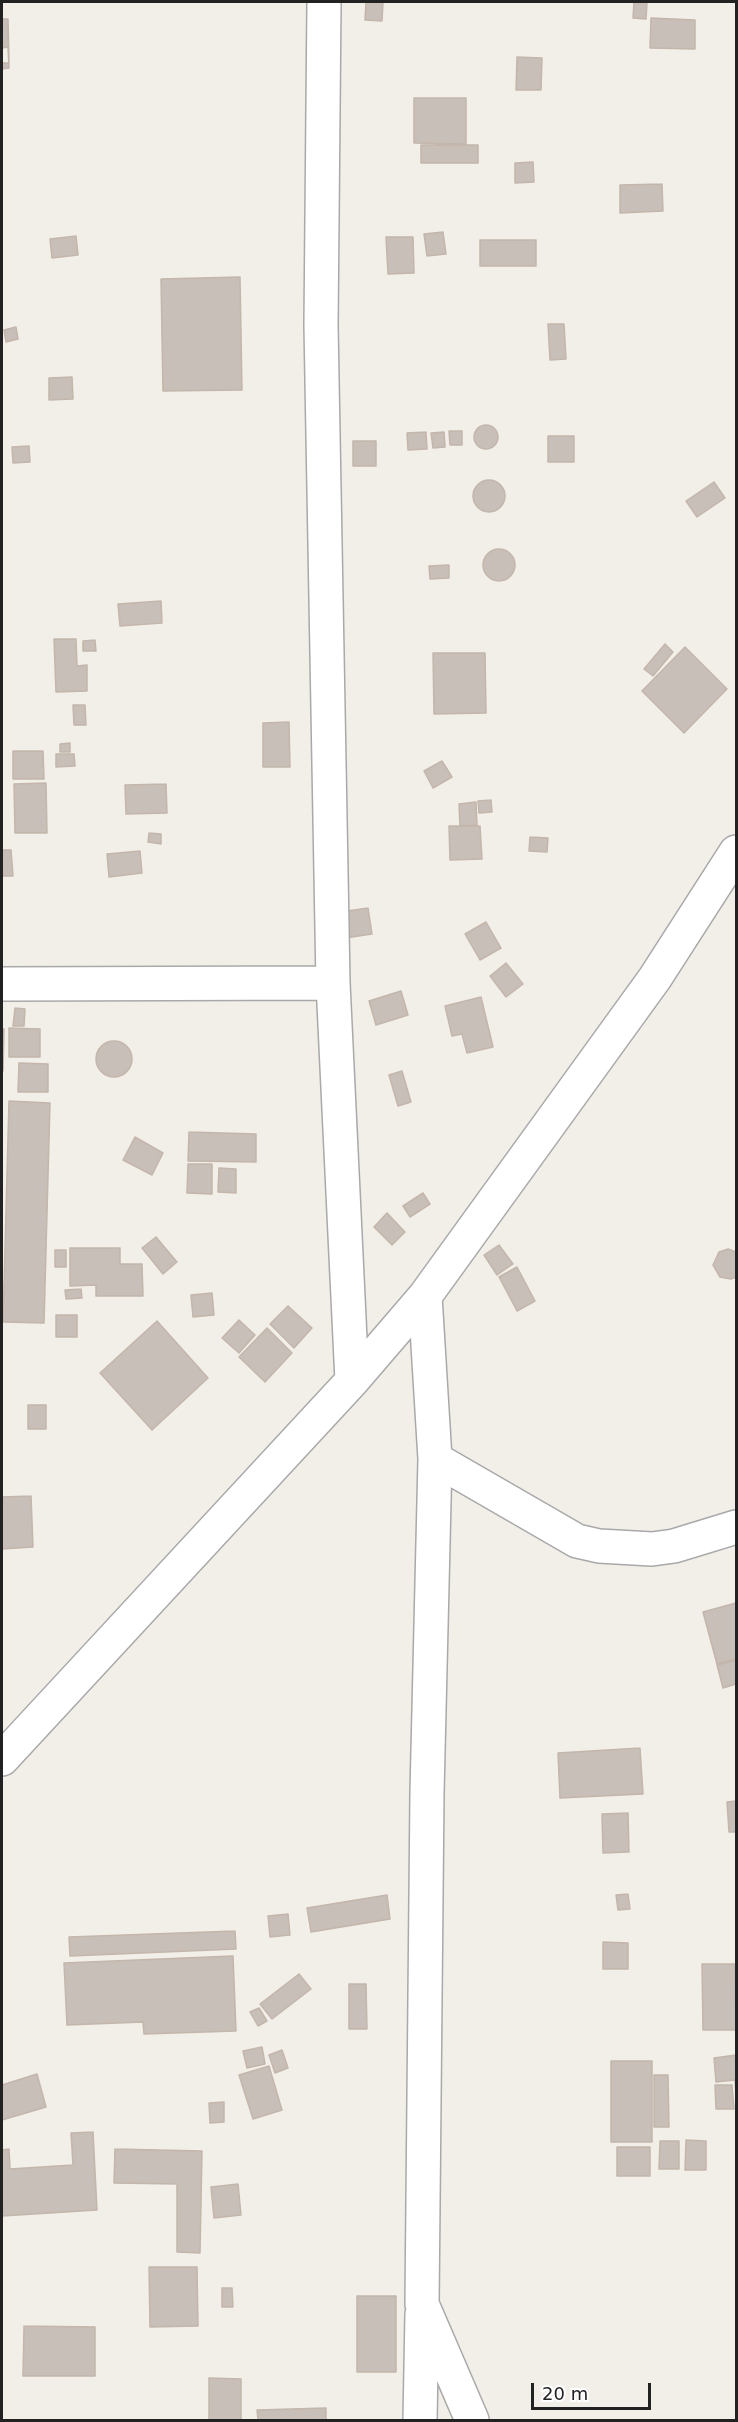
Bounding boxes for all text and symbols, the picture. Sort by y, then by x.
scale bar [534,2371,654,2409]
text: 20 m [542,2383,588,2404]

